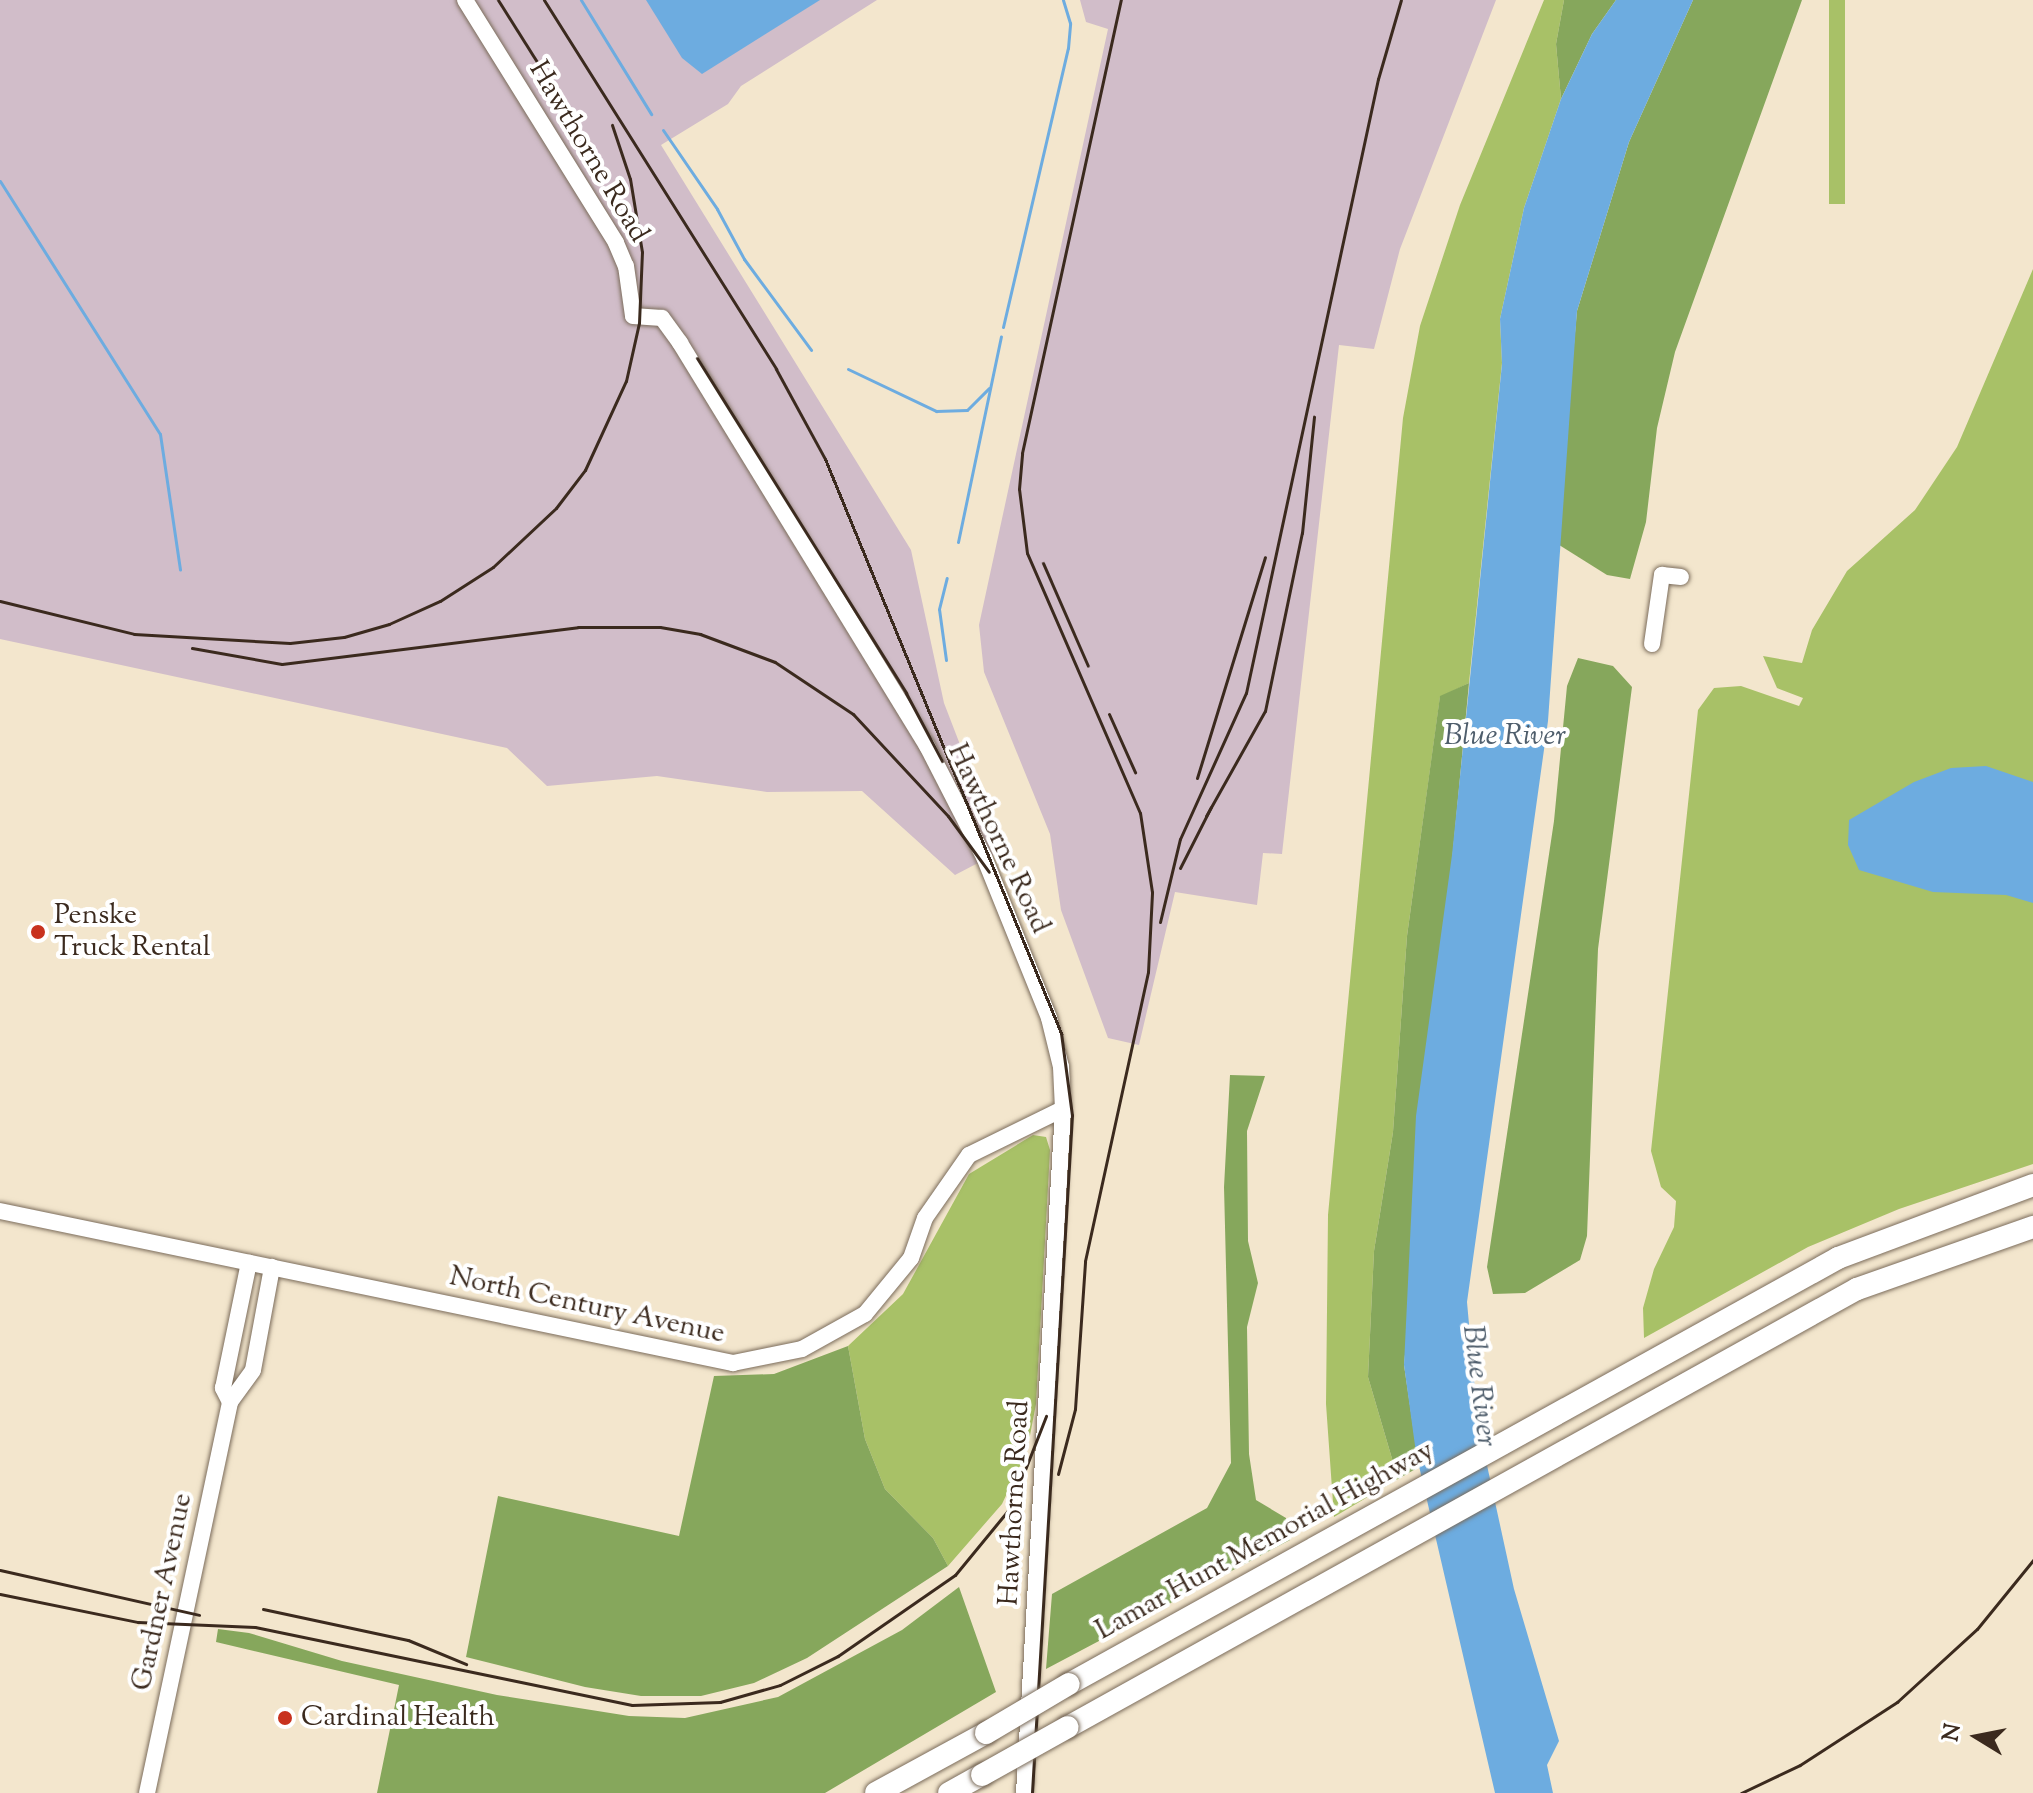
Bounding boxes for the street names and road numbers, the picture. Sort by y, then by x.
street label: Hawthorne Road [521,55,655,249]
street label: Hawthorne Road [939,739,1057,939]
street label: North Century Avenue [446,1260,728,1352]
street label: Hawthorne Road [993,1400,1037,1606]
street label: Lamar Hunt Memorial Highway [1090,1434,1440,1648]
street label: Gardner Avenue [126,1490,200,1694]

